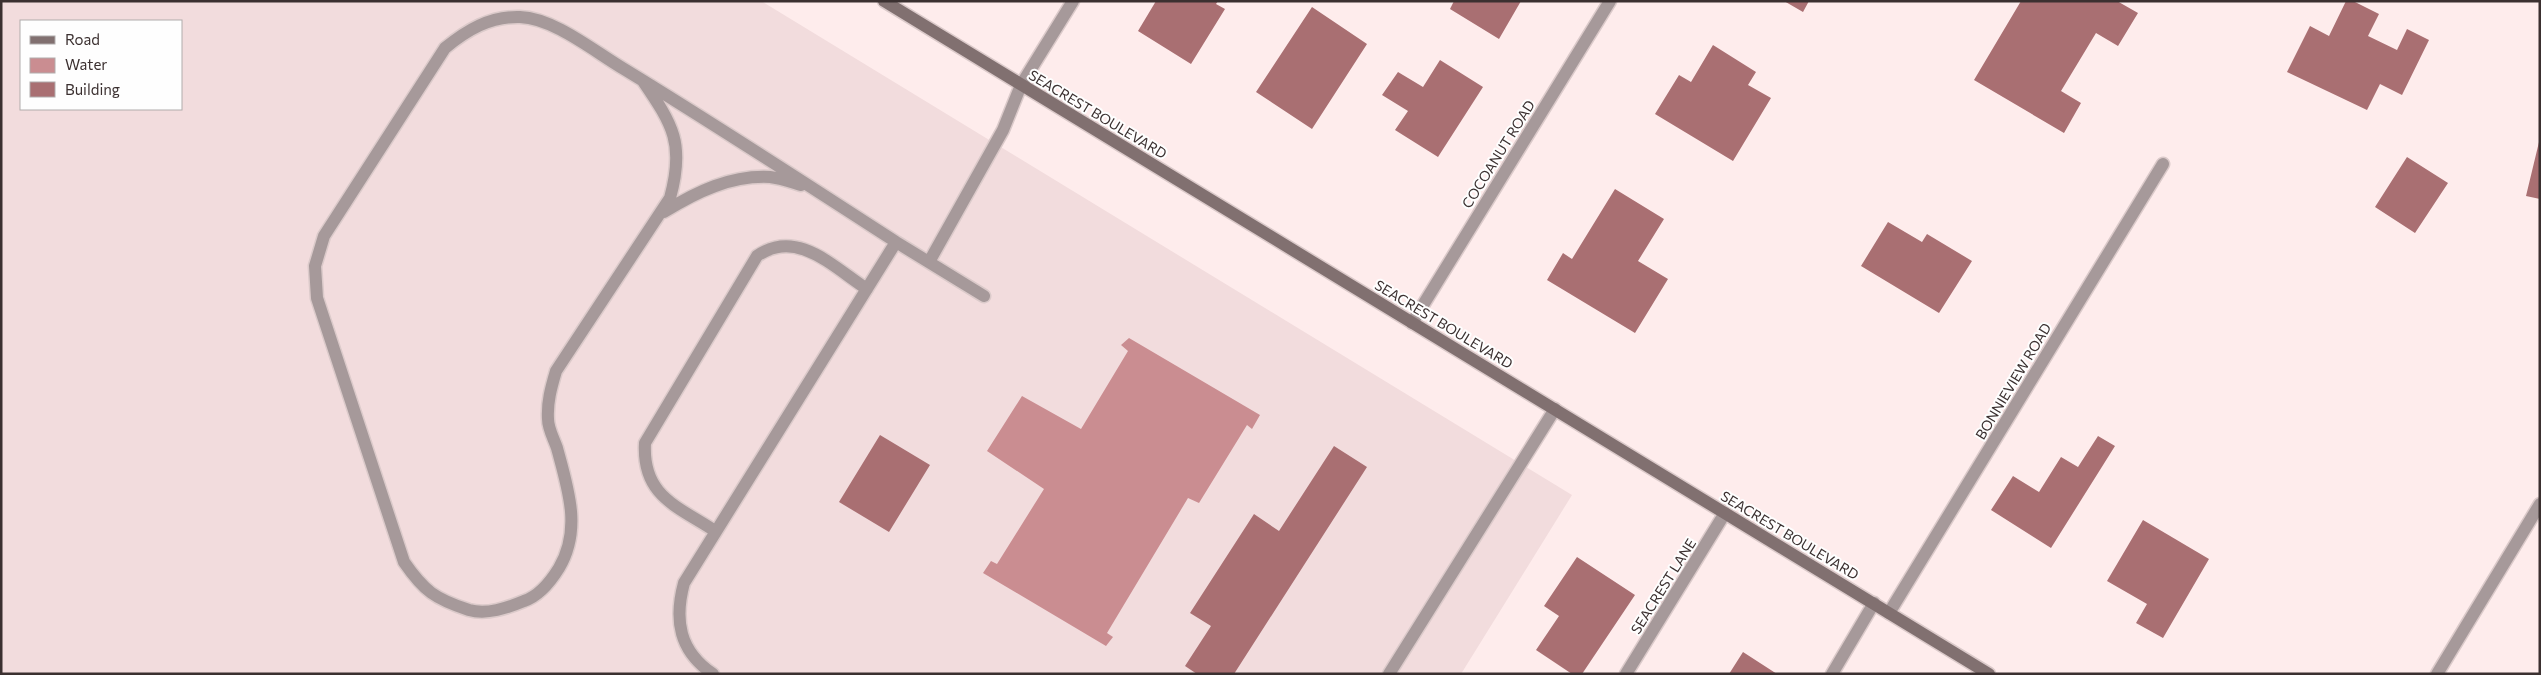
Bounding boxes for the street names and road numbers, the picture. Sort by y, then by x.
street label: SEACREST BOULEVARD [1026,66,1170,162]
street label: COCOANUT ROAD [1458,97,1538,211]
street label: SEACREST BOULEVARD [1372,276,1516,372]
street label: BONNIEVIEW ROAD [1972,320,2054,442]
street label: SEACREST BOULEVARD [1718,487,1862,583]
street label: SEACREST LANE [1627,535,1699,637]

